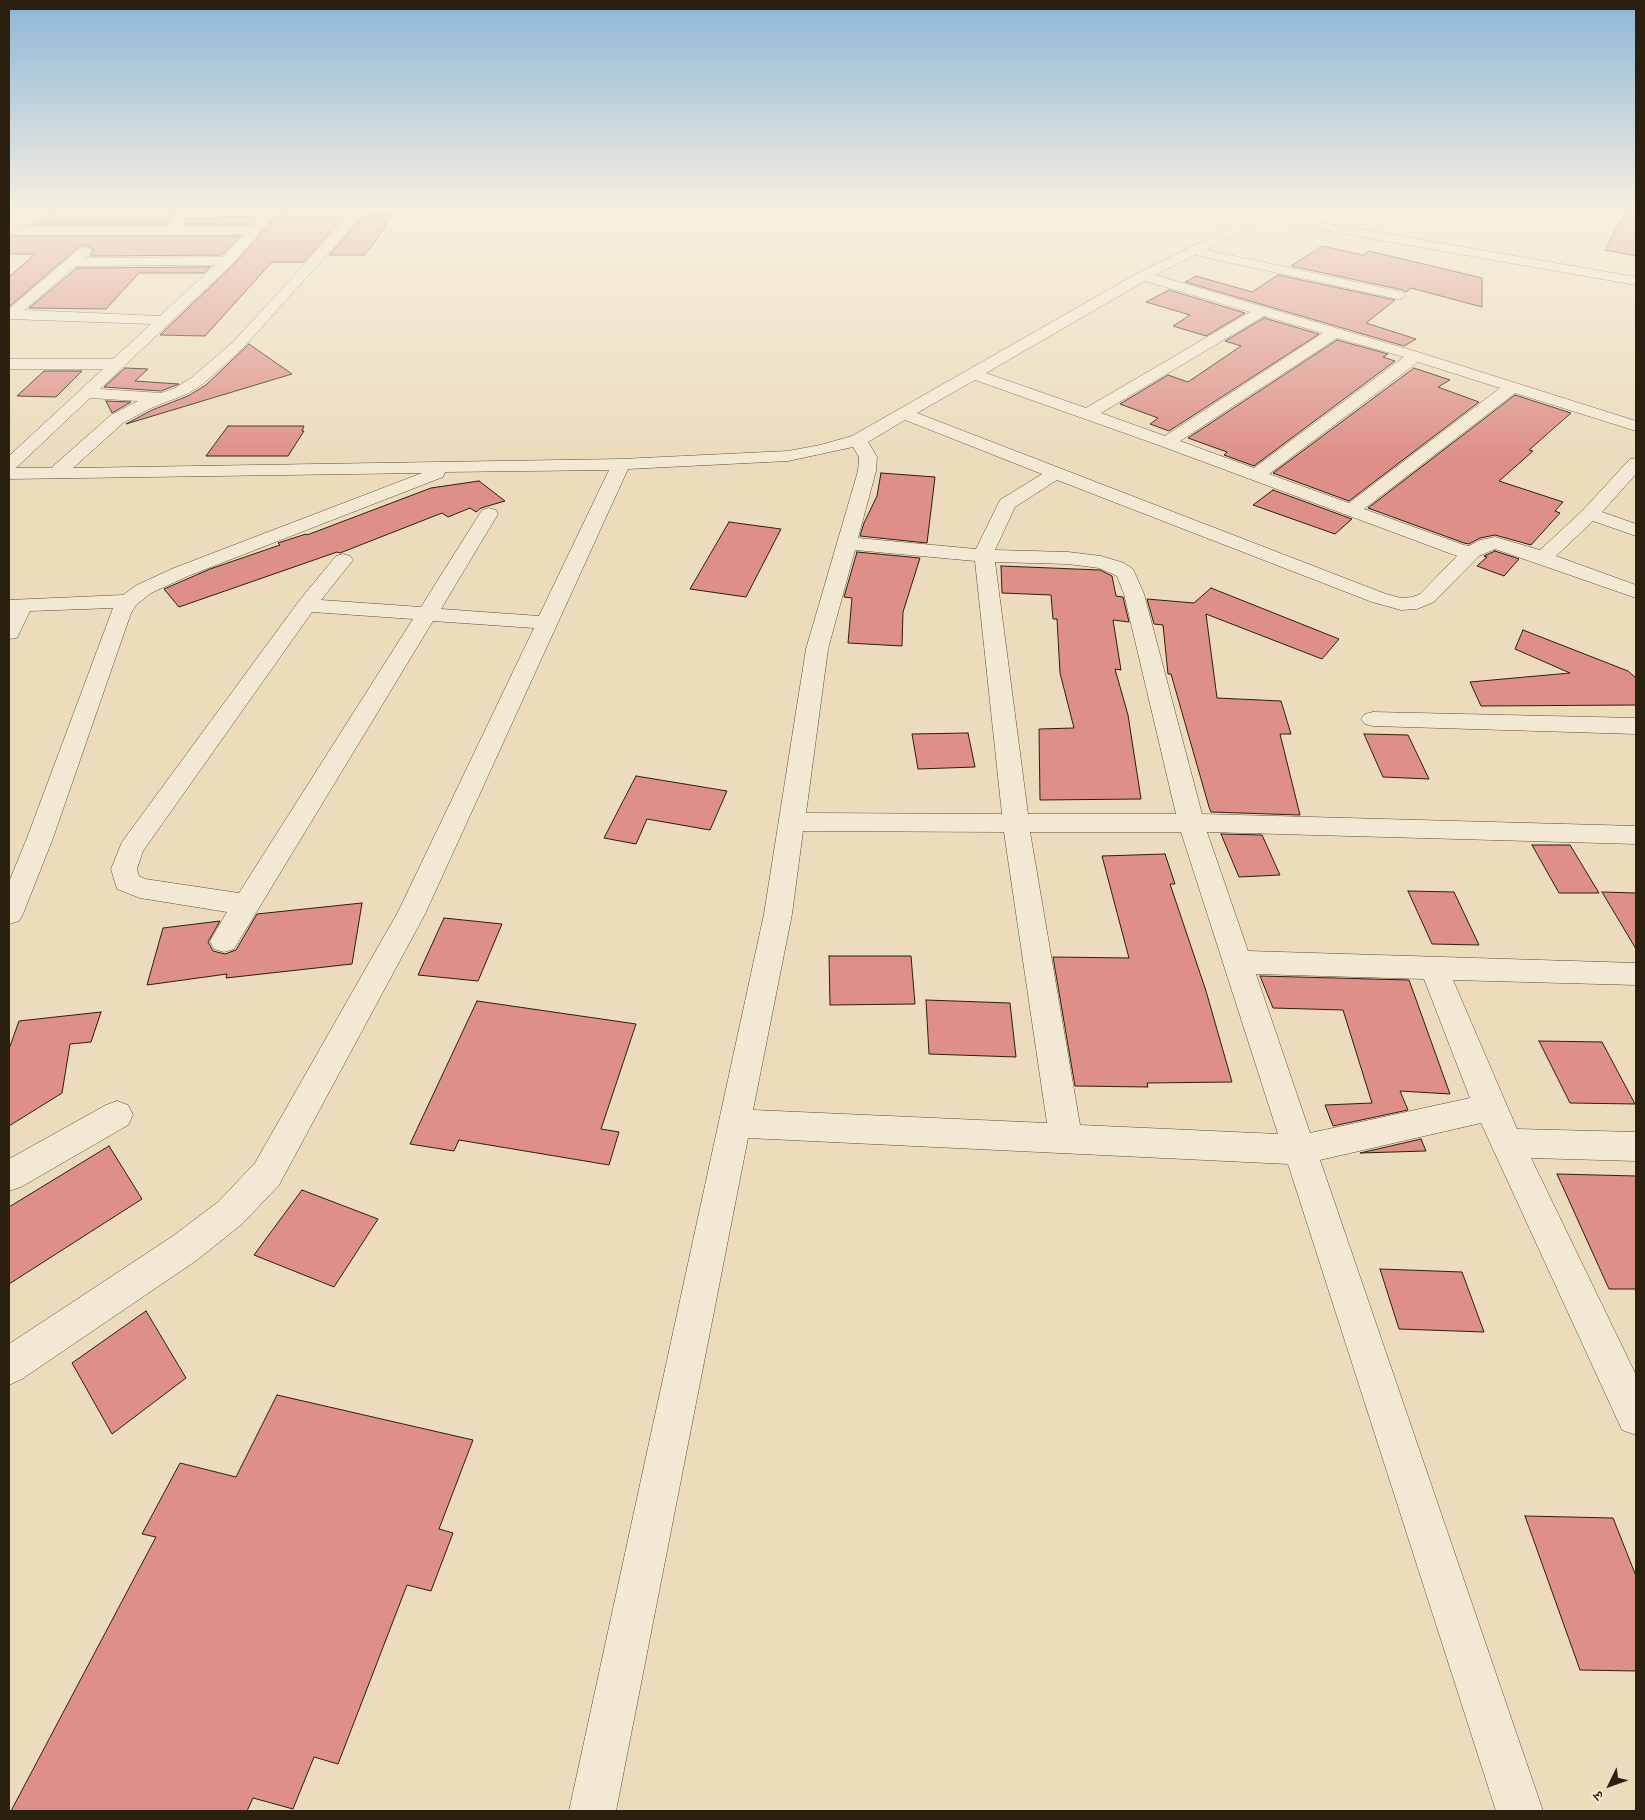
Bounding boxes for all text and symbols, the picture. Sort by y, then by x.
north arrow [1585,1760,1635,1810]
text: उ [1590,1786,1608,1804]

